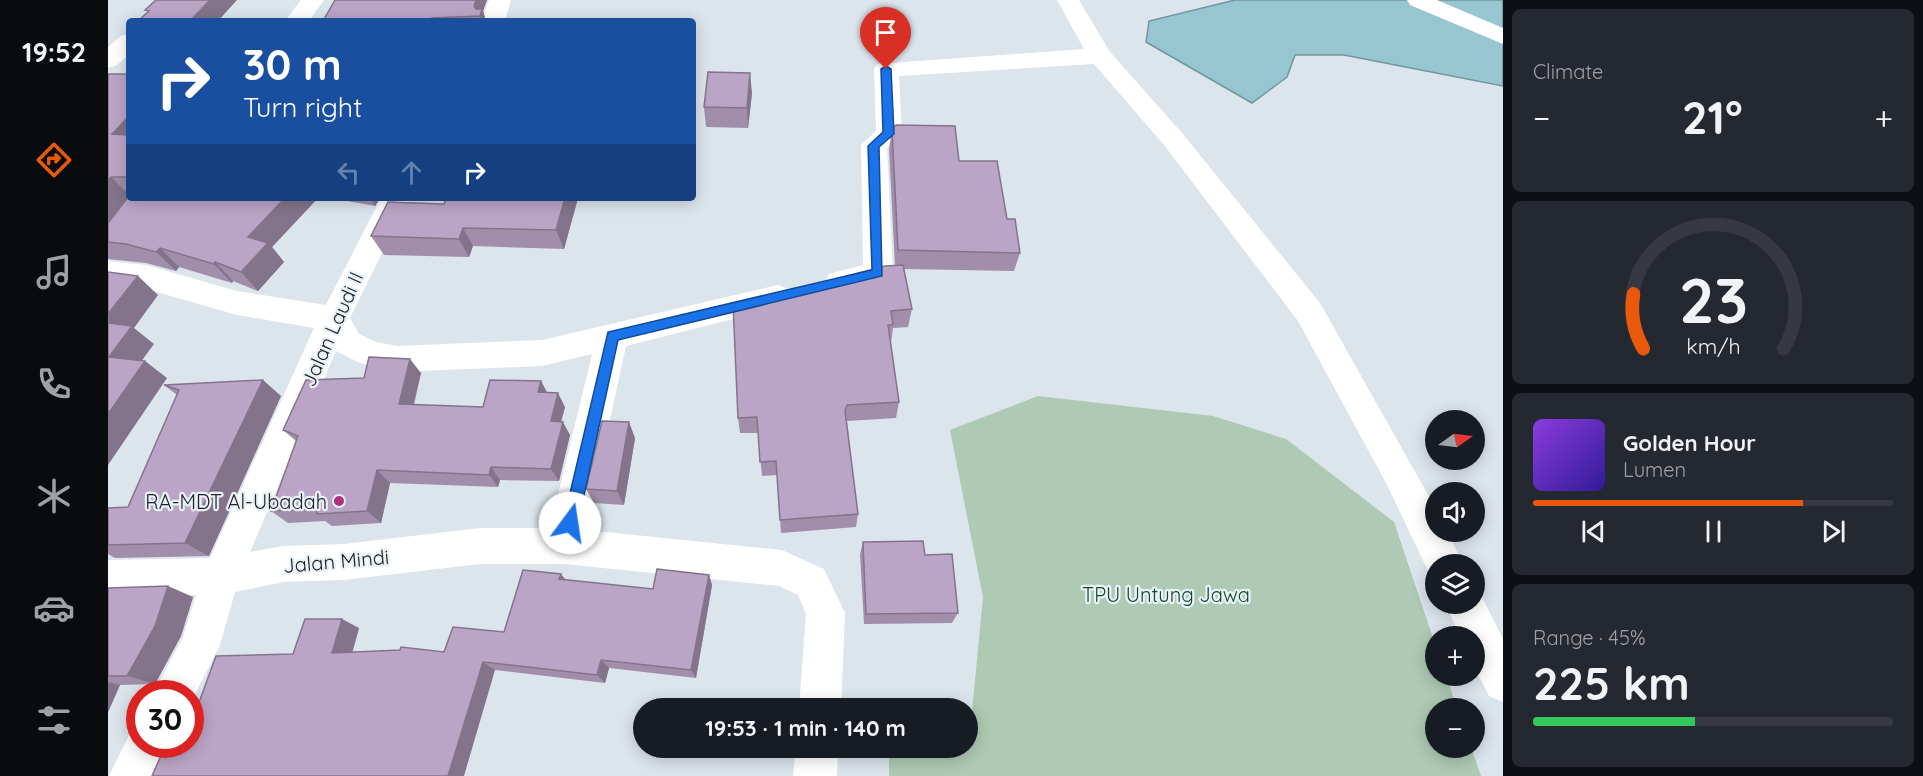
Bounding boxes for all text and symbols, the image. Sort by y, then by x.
pin [860,7,911,69]
icon: arrive [869,16,902,49]
text: 19:52 [22,35,86,69]
text: 30 m [243,38,342,91]
icon: right [144,42,222,120]
text: Climate [1533,59,1603,84]
text: 21° [1682,89,1743,145]
text: Turn right [243,90,362,124]
text: − [1533,97,1550,138]
text: + [1874,97,1893,138]
icon: directions [33,139,75,181]
icon: left [332,156,365,189]
icon: ahead [395,156,428,189]
icon: right [458,156,491,189]
icon: music [33,251,75,293]
text: 23 [1678,261,1748,339]
street label: Jalan Laudi II [296,268,368,390]
text: km/h [1686,334,1740,360]
icon: phone [33,363,75,405]
north arrow [1425,410,1485,470]
map controls [1425,410,1485,758]
text: Golden Hour [1623,429,1756,457]
text: Lumen [1623,457,1686,482]
icon: climate [33,475,75,517]
button: sound [1425,482,1485,542]
place label: RA-MDT Al-Ubadah [145,489,327,514]
position arrow [538,491,602,555]
marker: RA-MDT Al-Ubadah [332,494,346,508]
icon: previous [1577,515,1610,548]
icon: pause [1697,515,1730,548]
icon: next [1817,515,1850,548]
street label: Jalan Mindi [282,544,390,578]
button: layers [1425,554,1485,614]
park label: TPU Untung Jawa [1082,582,1250,607]
icon: car [33,587,75,629]
text: Range · 45% [1533,625,1645,650]
button: + [1425,626,1485,686]
text: 225 km [1533,655,1690,711]
speed limit sign: 30 [126,680,204,758]
button: − [1425,698,1485,758]
icon: filters [33,699,75,741]
text: 19:53 · 1 min · 140 m [705,714,906,742]

